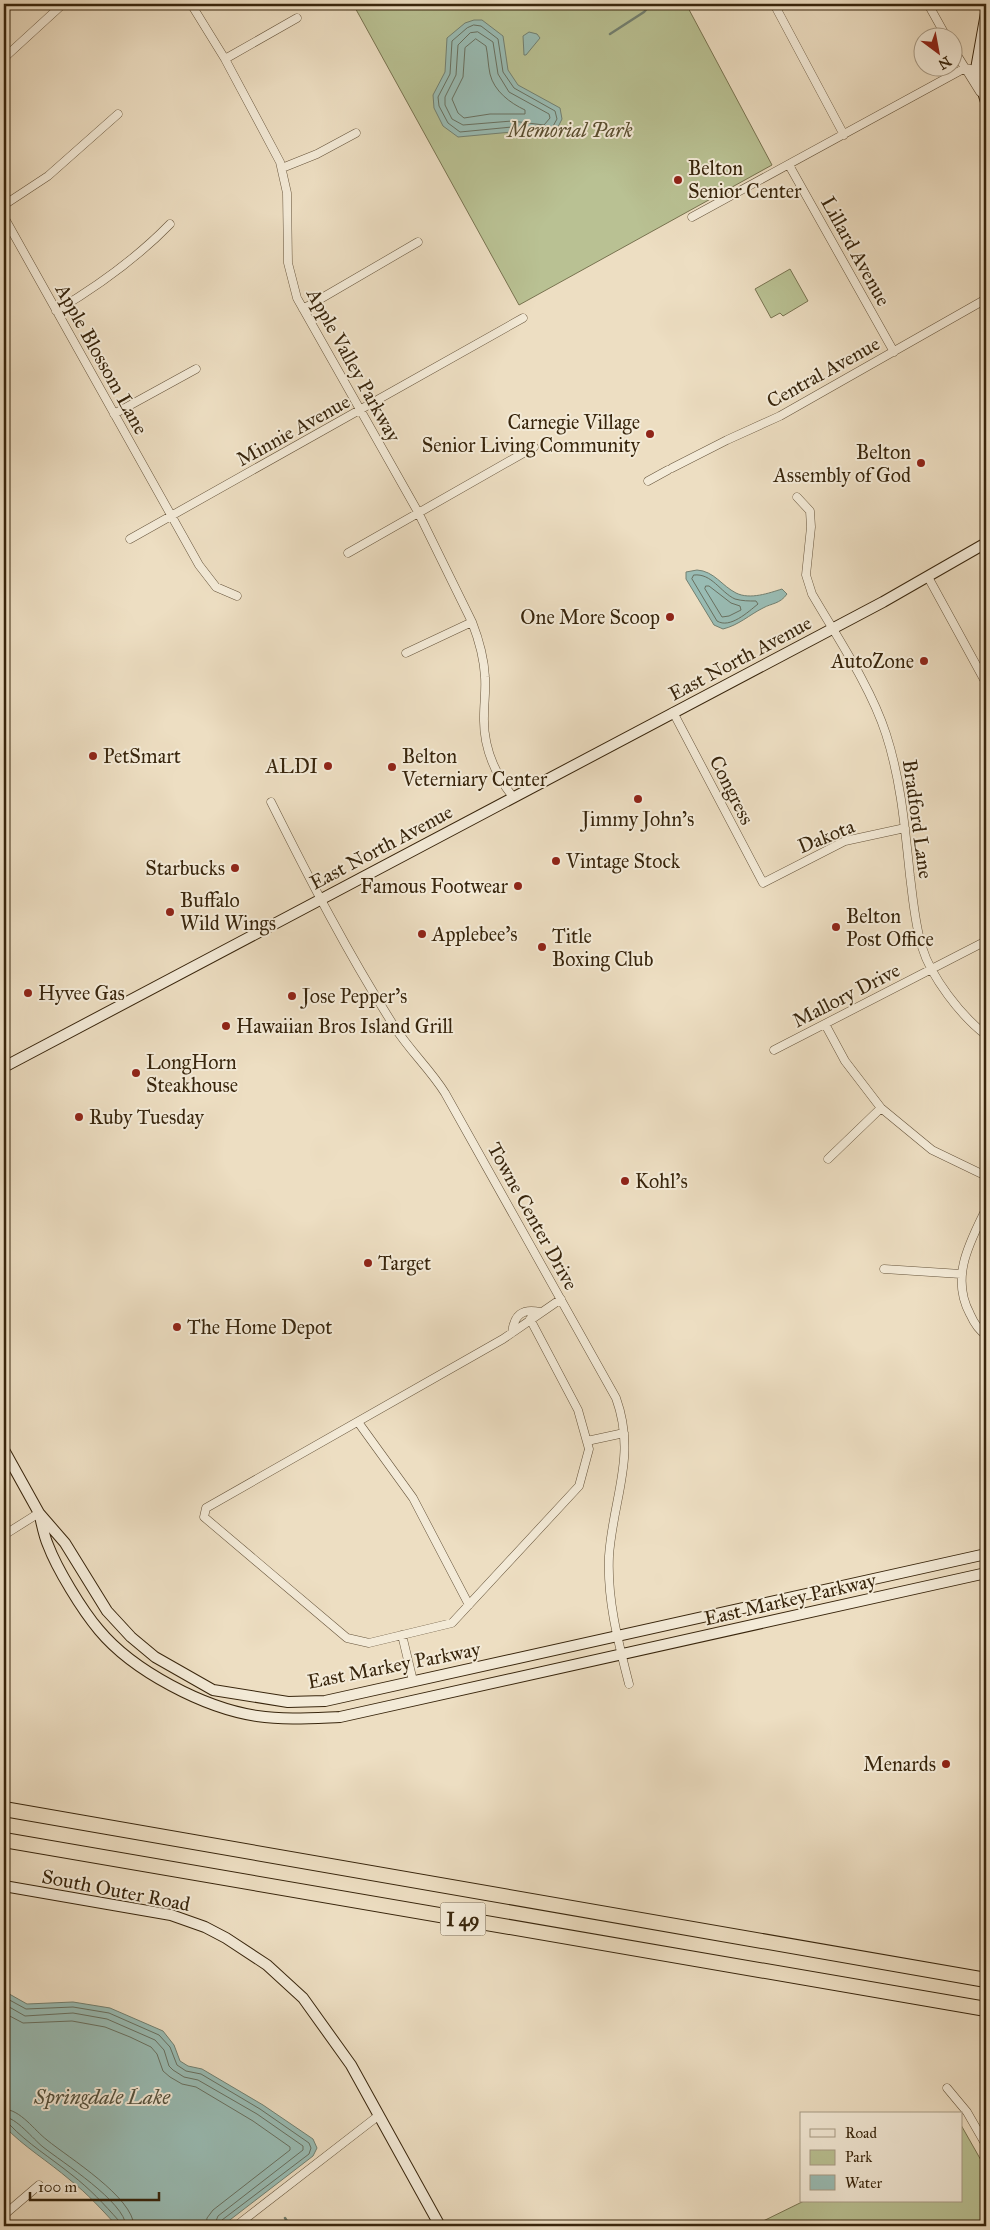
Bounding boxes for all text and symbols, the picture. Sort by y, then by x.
north arrow [912,28,962,78]
text: N [935,52,954,73]
park label: Memorial Park [505,118,633,142]
place label: Belton Senior Center [688,156,802,203]
marker: Belton Senior Center [672,174,684,186]
street label: Lillard Avenue [816,192,896,310]
street label: Apple Blossom Lane [50,279,153,438]
street label: Apple Valley Parkway [301,283,406,446]
street label: Central Avenue [762,331,884,413]
street label: Minnie Avenue [232,389,354,471]
place label: Carnegie Village Senior Living Community [422,410,641,458]
marker: Carnegie Village Senior Living Community [644,428,656,440]
place label: Belton Assembly of God [772,440,911,487]
marker: Belton Assembly of God [915,457,927,469]
place label: One More Scoop [520,605,660,629]
street label: East North Avenue [664,610,816,706]
marker: One More Scoop [664,611,676,623]
place label: AutoZone [830,649,914,673]
marker: AutoZone [918,655,930,667]
place label: PetSmart [103,744,181,768]
place label: Belton Veterniary Center [401,744,548,791]
marker: PetSmart [87,750,99,762]
street label: Congress [704,751,760,829]
place label: ALDI [265,754,318,778]
street label: Bradford Lane [898,758,938,880]
marker: ALDI [322,760,334,772]
marker: Belton Veterniary Center [386,761,398,773]
marker: Jimmy John's [632,793,644,805]
street label: East North Avenue [305,799,457,895]
place label: Jimmy John's [580,807,694,832]
street label: Dakota [794,814,858,858]
place label: Vintage Stock [565,849,681,874]
marker: Vintage Stock [550,855,562,867]
place label: Starbucks [145,856,225,880]
marker: Starbucks [229,862,241,874]
place label: Famous Footwear [360,874,508,898]
marker: Famous Footwear [512,880,524,892]
place label: Buffalo Wild Wings [180,888,276,936]
place label: Belton Post Office [846,904,934,951]
marker: Buffalo Wild Wings [164,906,176,918]
marker: Belton Post Office [830,921,842,933]
place label: Applebee's [431,922,518,946]
place label: Title Boxing Club [552,924,654,972]
marker: Applebee's [416,928,428,940]
marker: Title Boxing Club [536,941,548,953]
street label: Mallory Drive [788,958,904,1032]
place label: Hyvee Gas [38,981,125,1005]
place label: Jose Pepper's [300,984,407,1009]
marker: Hyvee Gas [22,987,34,999]
marker: Jose Pepper's [286,990,298,1002]
place label: Hawaiian Bros Island Grill [236,1014,454,1038]
marker: Hawaiian Bros Island Grill [220,1020,232,1032]
place label: LongHorn Steakhouse [146,1050,238,1097]
marker: LongHorn Steakhouse [130,1067,142,1079]
place label: Ruby Tuesday [89,1105,205,1129]
marker: Ruby Tuesday [73,1111,85,1123]
street label: Towne Center Drive [483,1138,583,1294]
place label: Kohl's [635,1169,688,1193]
marker: Kohl's [619,1175,631,1187]
place label: Target [378,1251,431,1276]
marker: Target [362,1257,374,1269]
place label: The Home Depot [187,1315,332,1339]
marker: The Home Depot [171,1321,183,1333]
street label: East Markey Parkway [702,1567,879,1630]
street label: East Markey Parkway [305,1636,483,1694]
place label: Menards [863,1752,936,1776]
marker: Menards [940,1758,952,1770]
street label: South Outer Road [40,1864,192,1916]
road number: I 49 [440,1902,486,1936]
water label: Springdale Lake [33,2084,171,2110]
legend [800,2112,962,2202]
text: Road [845,2124,877,2142]
text: Park [845,2148,872,2166]
scale bar [30,2170,159,2202]
text: Water [845,2174,882,2192]
text: 100 m [38,2178,78,2196]

